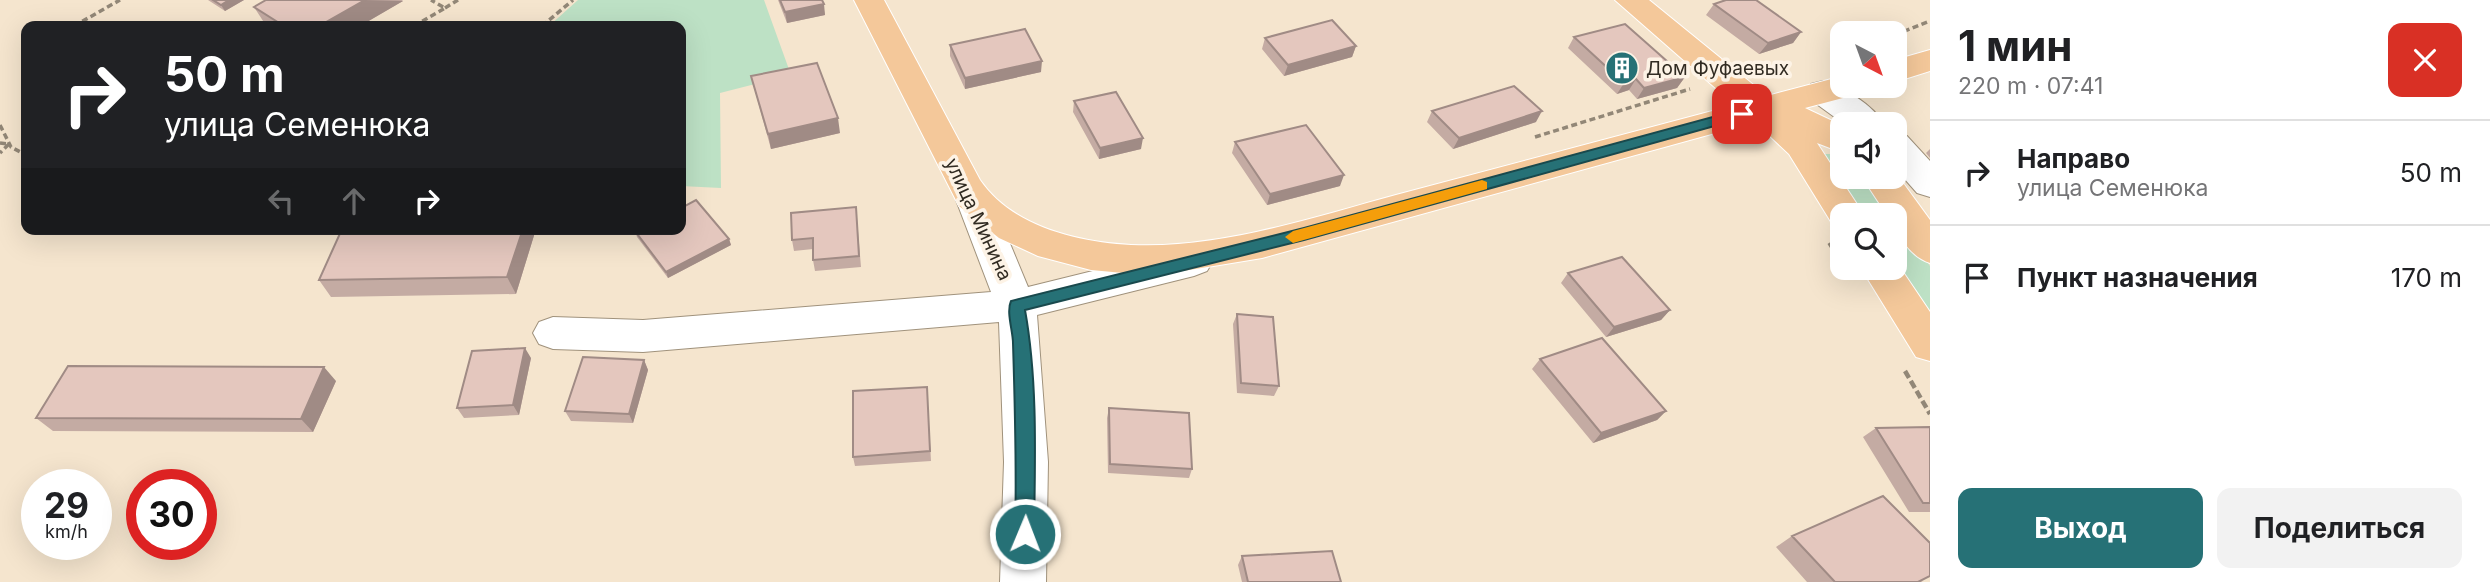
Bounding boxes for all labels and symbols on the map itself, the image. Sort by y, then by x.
north arrow [1830,21,1908,98]
building icon: Дом Фуфаевых [1603,49,1641,87]
place label: Дом Фуфаевых [1646,57,1789,80]
pin [1712,84,1772,144]
street label: улица Минина [940,154,1017,284]
speed limit sign: 30 [126,469,217,560]
position arrow [988,497,1062,571]

